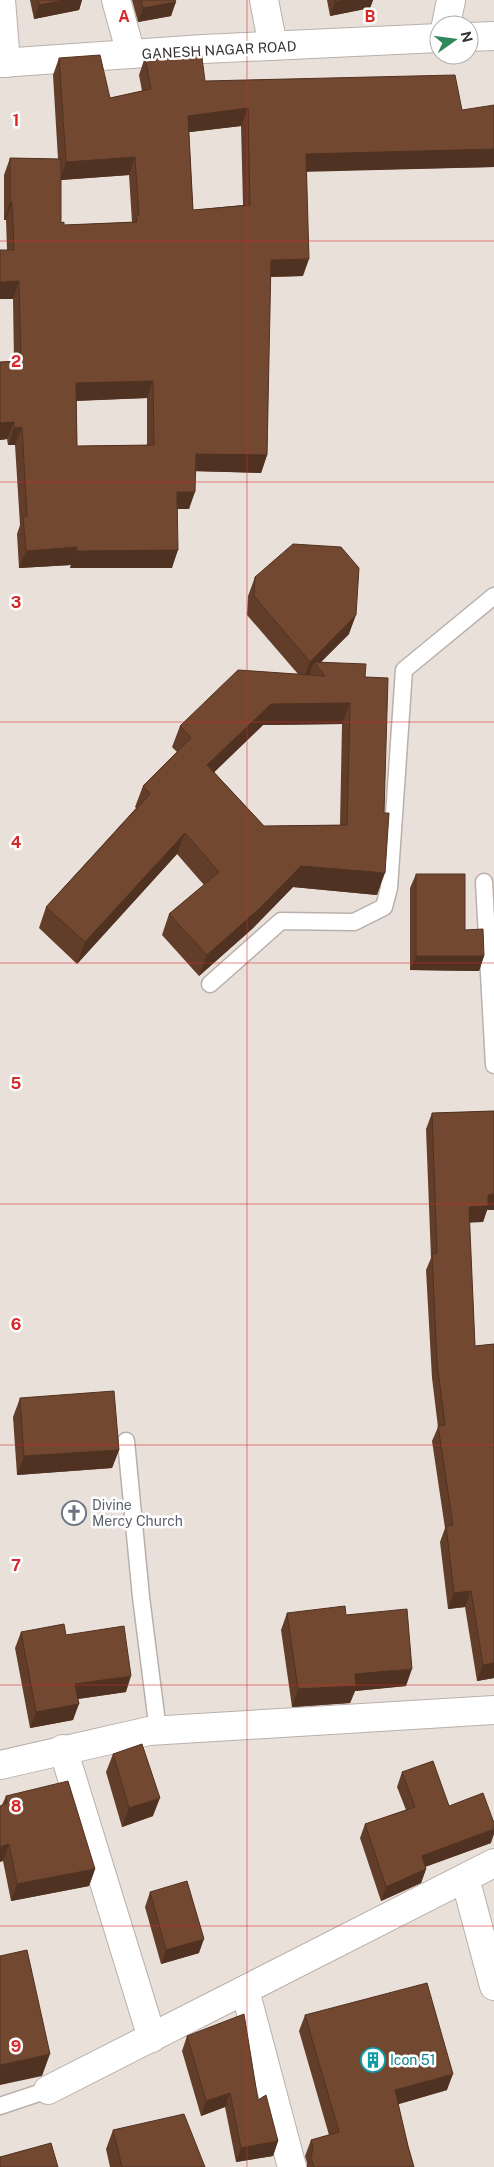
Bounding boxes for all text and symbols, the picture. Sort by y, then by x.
text: A [118,7,130,26]
text: B [365,7,376,26]
north arrow [429,15,479,65]
text: N [458,30,476,44]
street label: GANESH NAGAR ROAD [141,38,297,62]
text: 1 [13,111,19,130]
text: 2 [11,352,21,371]
text: 3 [11,593,21,612]
text: 4 [11,833,22,852]
text: 5 [11,1074,22,1093]
text: 6 [11,1315,21,1334]
place label: Divine Mercy Church [92,1497,183,1529]
church icon: Divine Mercy Church [61,1500,87,1526]
text: 7 [11,1556,21,1575]
text: 8 [11,1797,22,1816]
text: 9 [11,2037,21,2056]
building icon: Icon 51 [360,2047,386,2073]
place label: Icon 51 [390,2052,436,2068]

